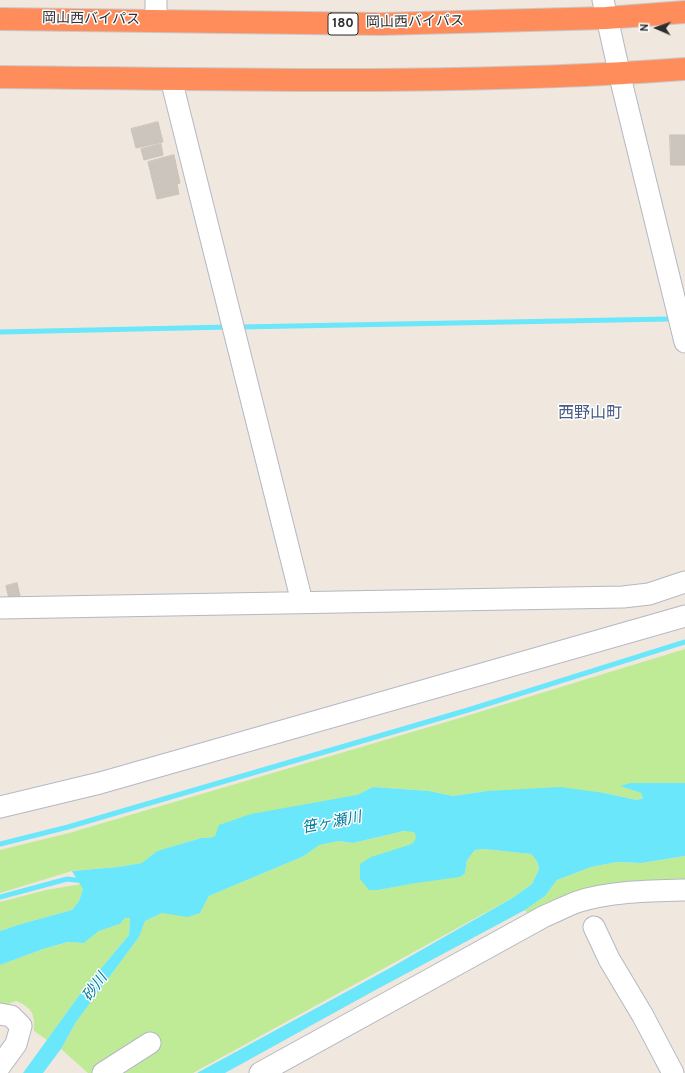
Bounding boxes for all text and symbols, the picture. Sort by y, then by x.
north arrow [637,8,677,48]
street label: 岡山西バイパス [42,11,140,29]
road number: 180 [328,13,358,35]
street label: 岡山西バイパス [366,14,464,32]
text: N [638,23,652,32]
district label: 西野山町 [558,405,622,425]
water label: 笹ヶ瀬川 [301,809,363,839]
water label: 砂川 [80,971,112,1005]

